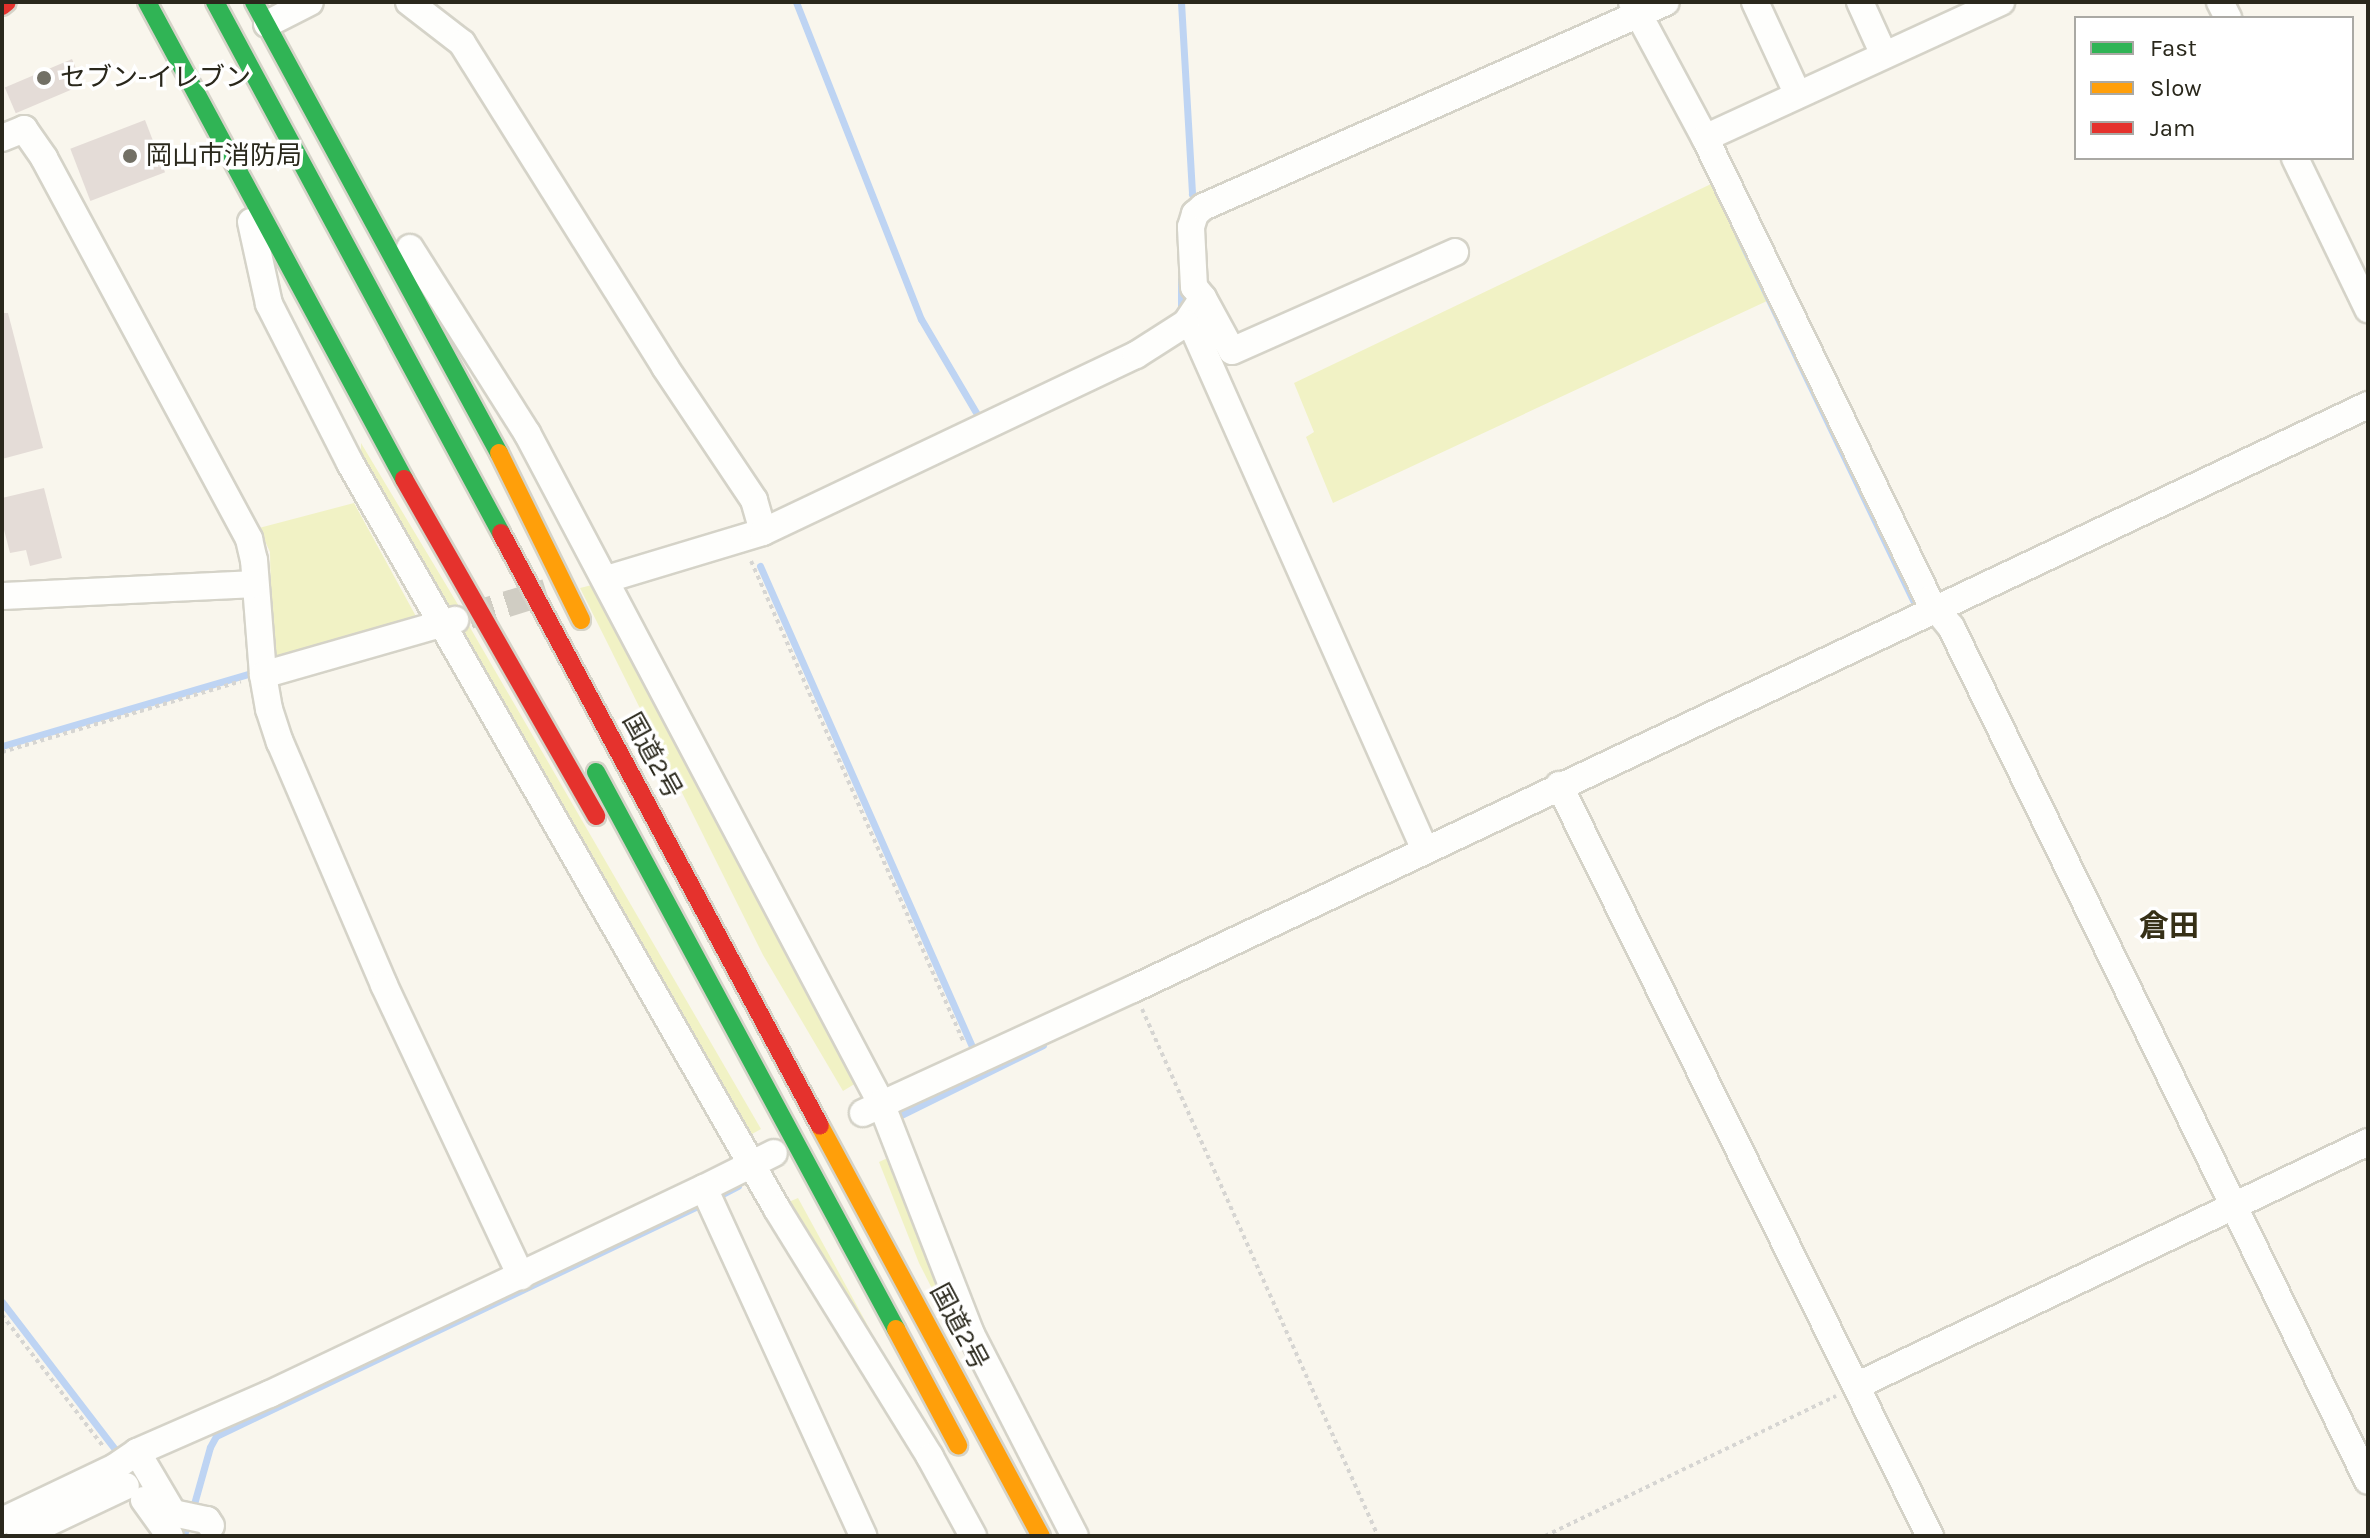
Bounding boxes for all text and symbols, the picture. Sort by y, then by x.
legend [2074,16,2354,160]
text: Fast [2150,34,2197,62]
place label: セブン-イレブン [60,62,251,94]
marker: セブン-イレブン [35,69,53,87]
text: Slow [2150,74,2202,102]
text: Jam [2150,114,2195,142]
place label: 岡山市消防局 [146,140,302,172]
marker: 岡山市消防局 [121,147,139,165]
street label: 国道2号 [616,708,688,804]
district label: 倉田 [2139,908,2199,944]
street label: 国道2号 [923,1279,995,1375]

